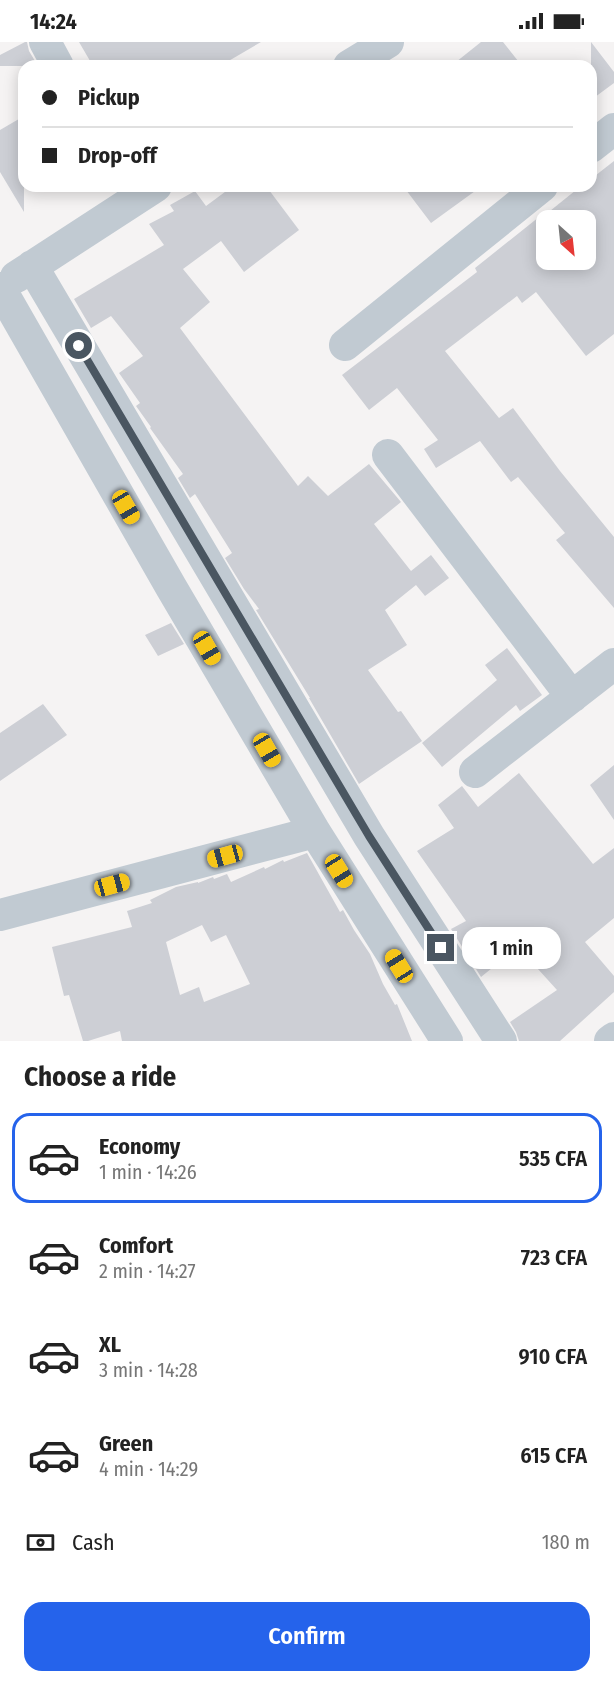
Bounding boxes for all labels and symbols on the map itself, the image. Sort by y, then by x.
north arrow [536,210,596,270]
route start [65,332,92,359]
car [109,487,143,527]
car [190,628,224,668]
car [250,730,284,770]
car [205,843,245,869]
car [322,851,356,891]
car [92,872,132,898]
callout: 1 min [462,927,561,969]
route end [427,934,454,961]
car [382,946,416,986]

